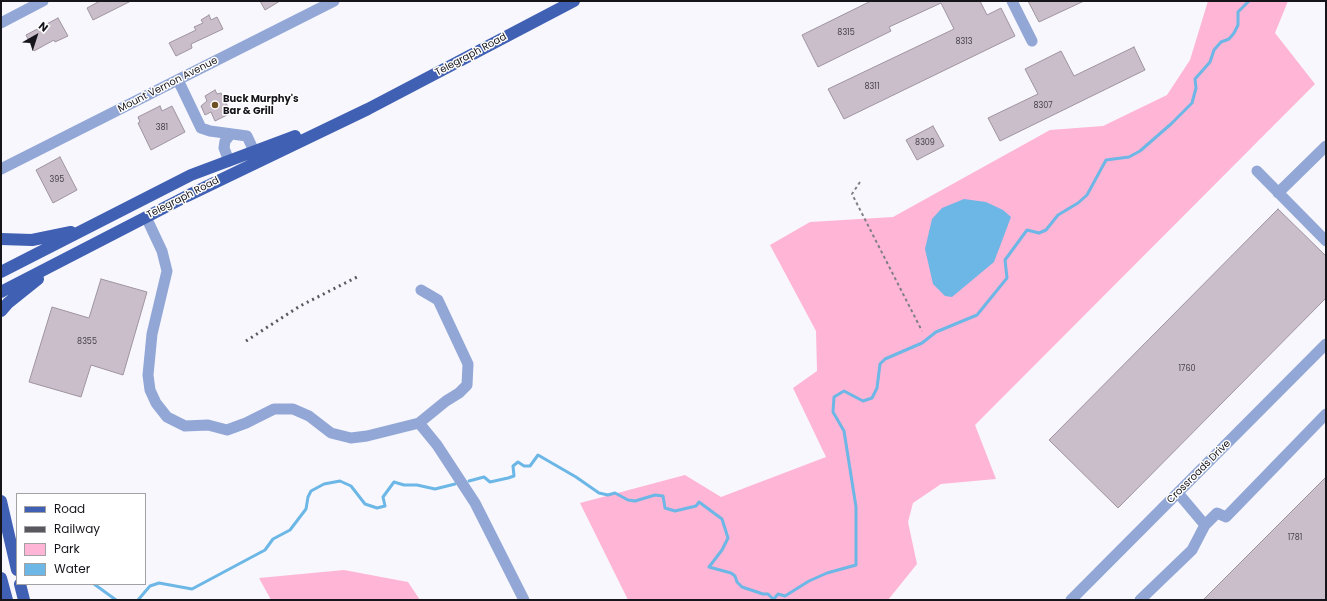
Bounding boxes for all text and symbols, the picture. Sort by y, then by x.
north arrow [16,16,56,56]
text: N [35,18,52,35]
house number: 8315 [837,28,855,38]
street label: Telegraph Road [433,31,509,79]
house number: 8313 [955,37,973,47]
street label: Mount Vernon Avenue [116,55,220,115]
house number: 8311 [865,82,879,92]
place label: Buck Murphy's Bar & Grill [223,93,299,116]
marker: Buck Murphy's Bar & Grill [210,100,220,110]
house number: 8307 [1033,101,1053,111]
house number: 381 [156,123,168,133]
house number: 8309 [915,138,935,148]
house number: 395 [50,175,64,185]
street label: Telegraph Road [145,175,221,221]
house number: 8355 [77,337,97,347]
house number: 1760 [1178,364,1196,374]
street label: Crossroads Drive [1165,438,1233,506]
legend [16,493,146,585]
text: Road [54,500,85,517]
text: Railway [54,520,100,537]
house number: 1781 [1288,533,1302,543]
text: Park [54,540,80,557]
text: Water [54,560,90,577]

